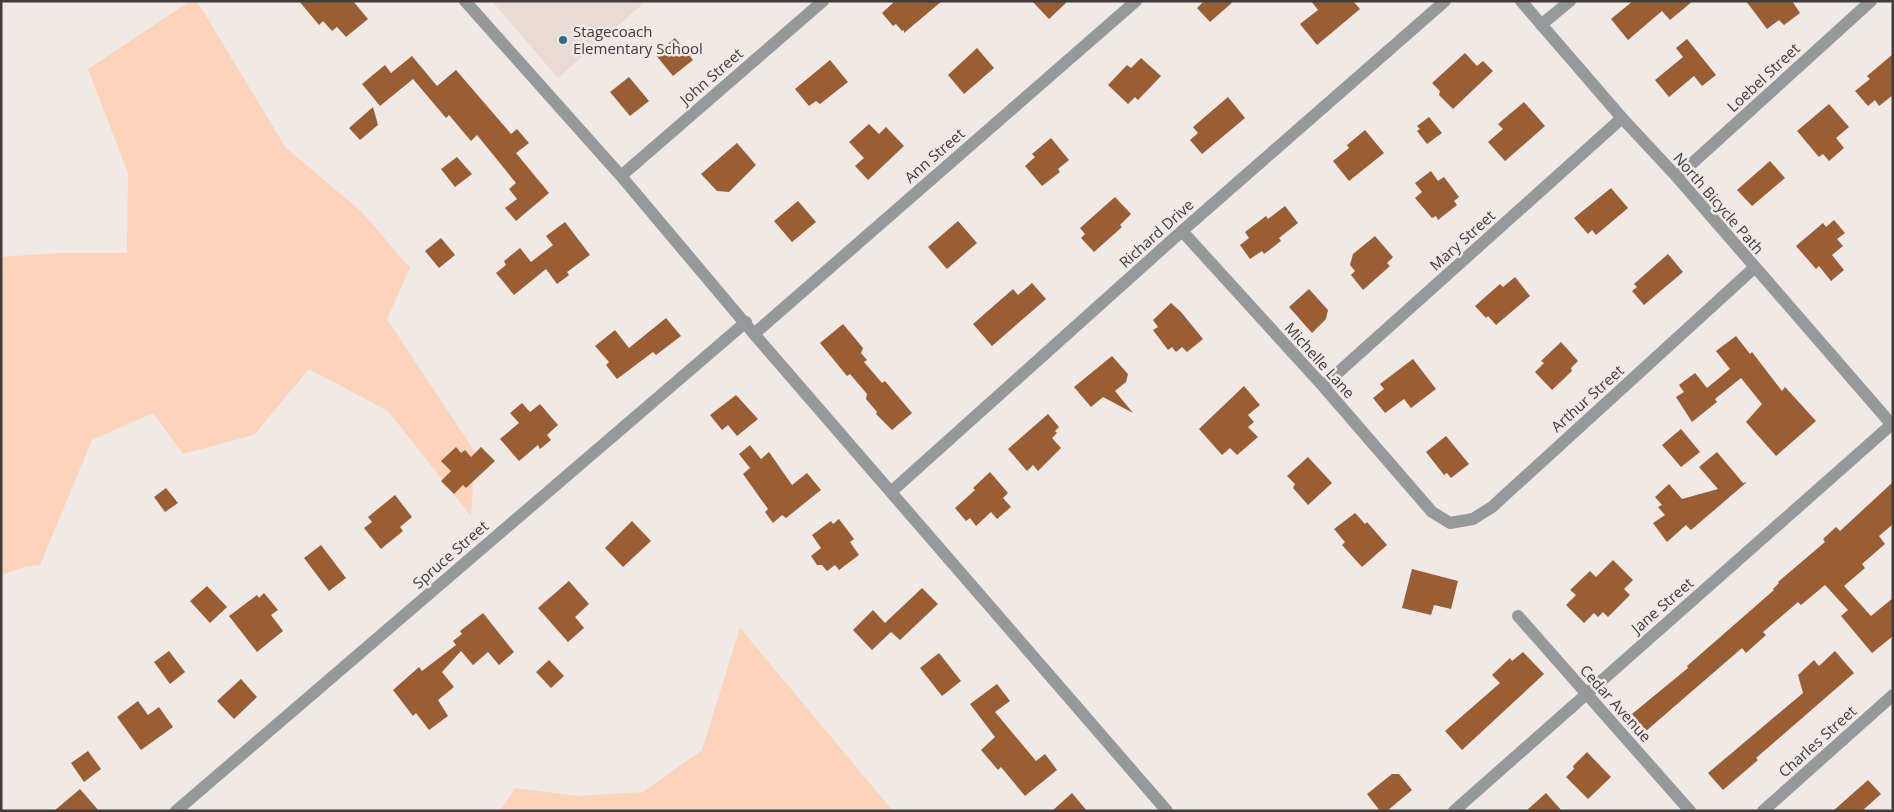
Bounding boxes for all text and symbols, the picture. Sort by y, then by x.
place label: Stagecoach Elementary School [573,21,703,58]
marker: Stagecoach Elementary School [557,34,569,46]
street label: Loebel Street [1722,38,1804,116]
street label: John Street [674,43,747,110]
street label: Ann Street [900,123,968,187]
street label: North Bicycle Path [1669,148,1769,258]
street label: Richard Drive [1114,194,1198,272]
street label: Mary Street [1425,205,1499,275]
street label: Michelle Lane [1281,318,1359,402]
street label: Arthur Street [1546,360,1628,436]
street label: Spruce Street [408,516,492,592]
street label: Jane Street [1625,573,1697,639]
street label: Cedar Avenue [1576,660,1656,746]
street label: Charles Street [1774,701,1860,781]

